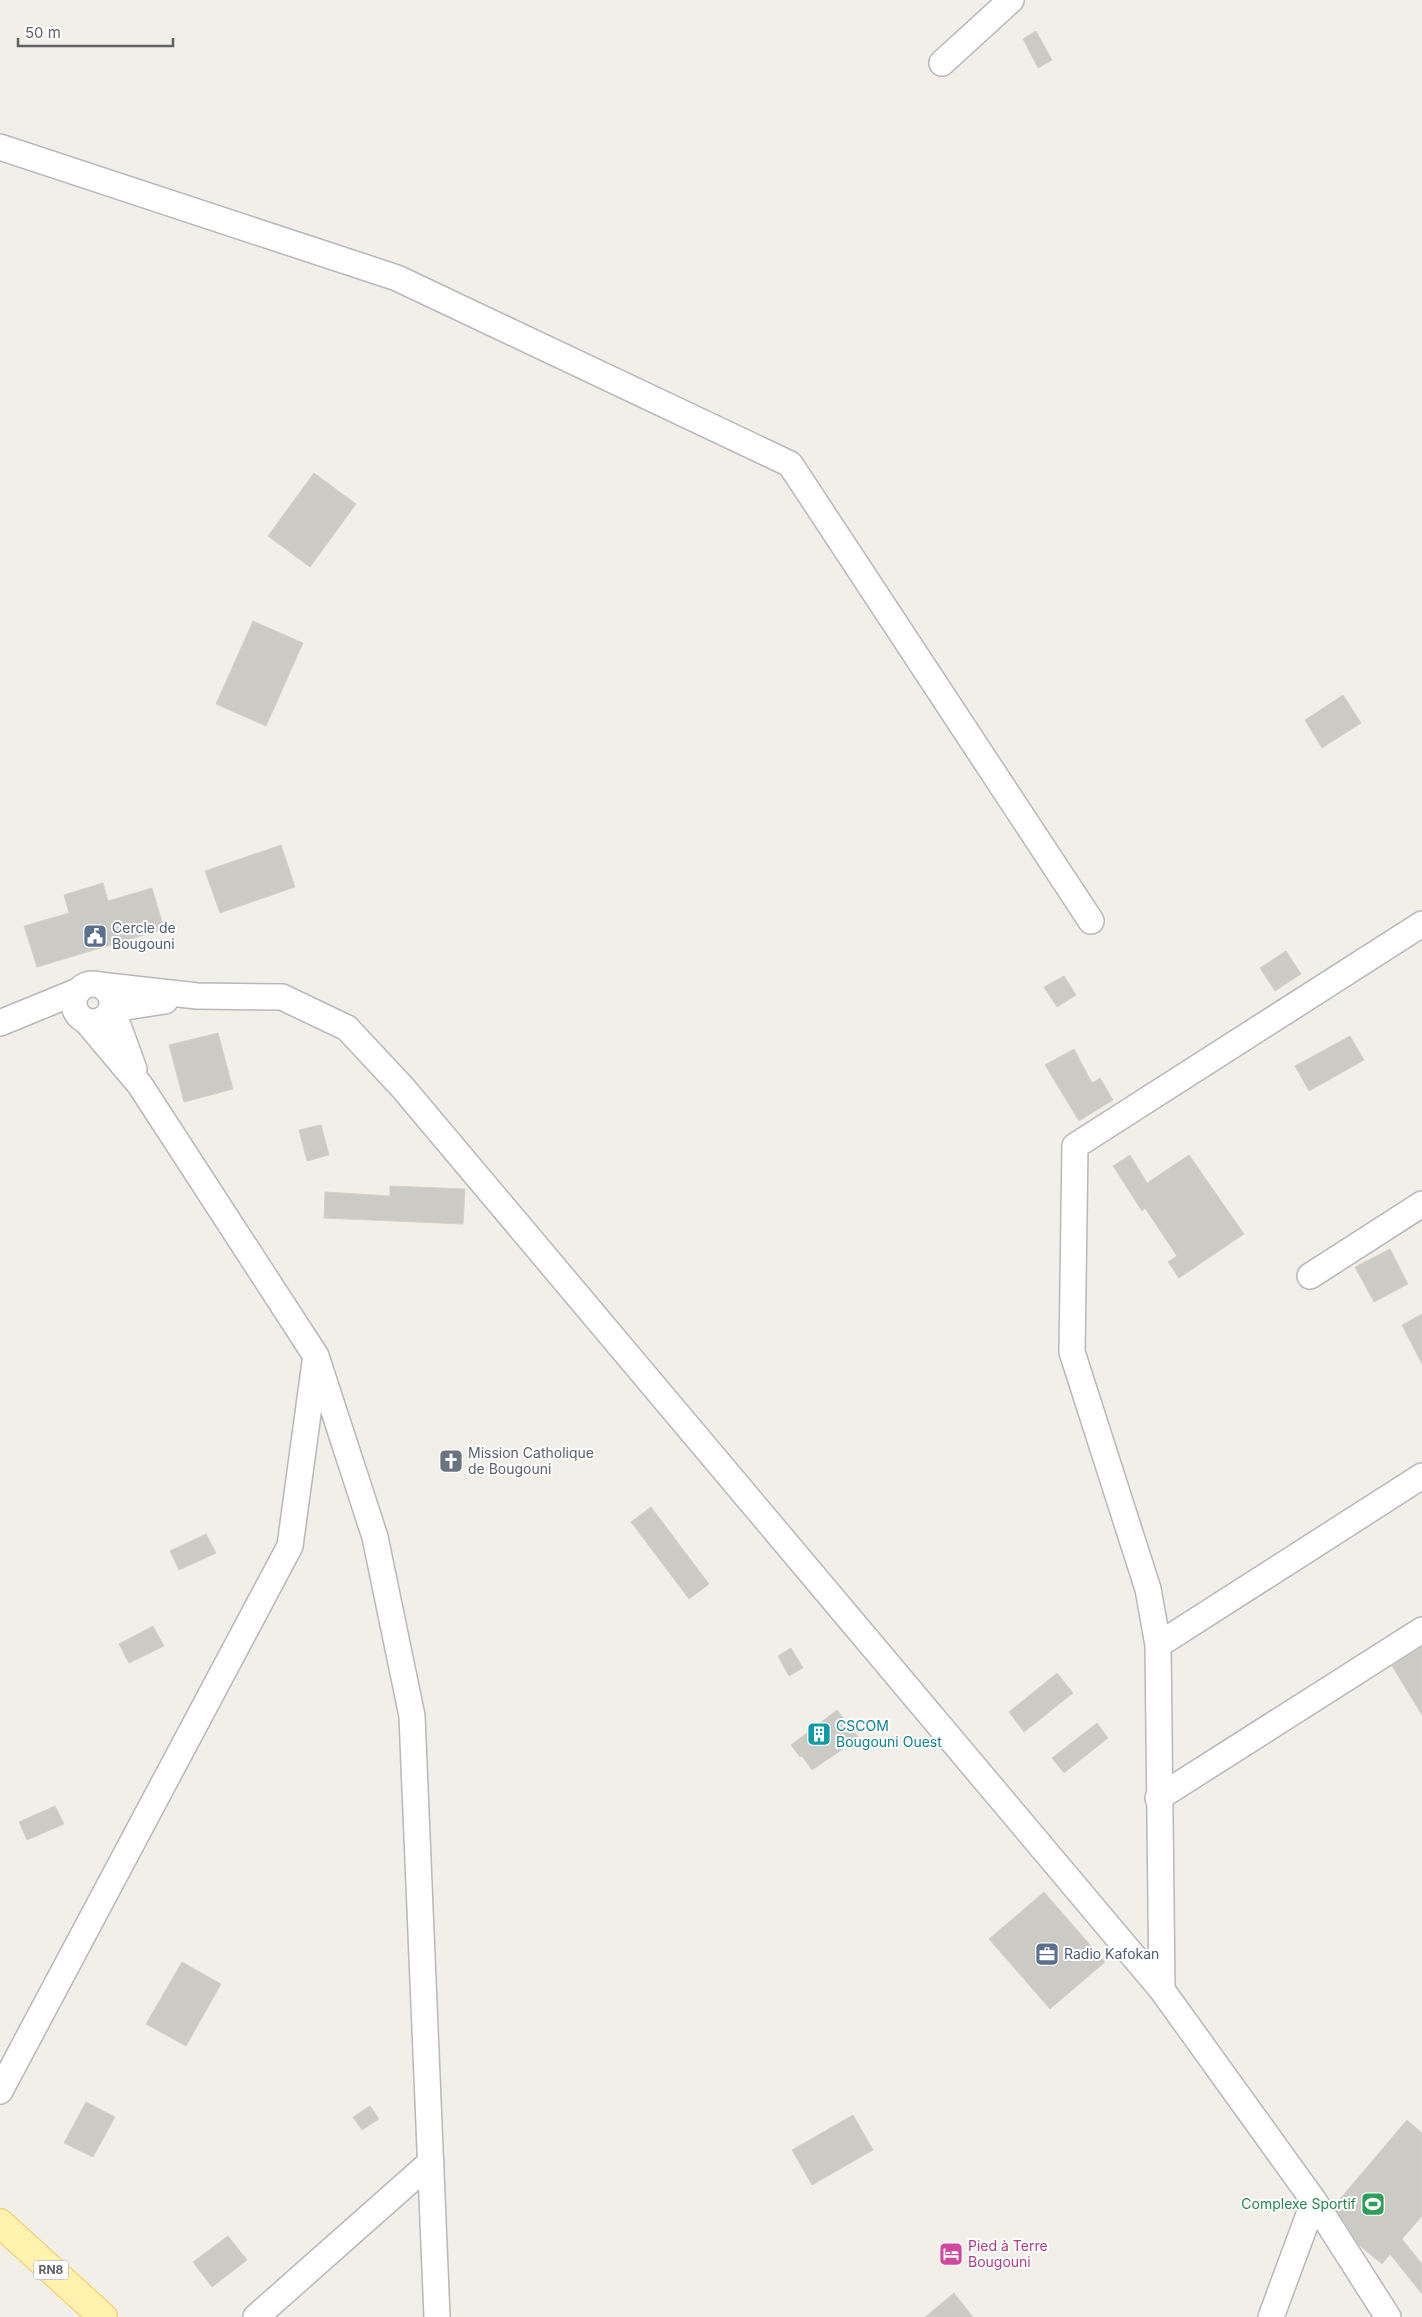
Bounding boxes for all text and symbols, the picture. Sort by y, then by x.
scale bar [18,15,172,47]
text: 50 m [25,23,61,42]
place label: Cercle de Bougouni [112,919,176,952]
public building icon: Cercle de Bougouni [82,923,108,949]
place label: Mission Catholique de Bougouni [468,1444,594,1477]
church icon: Mission Catholique de Bougouni [438,1448,464,1474]
place label: CSCOM Bougouni Ouest [836,1717,942,1750]
building icon: CSCOM Bougouni Ouest [806,1721,832,1747]
office icon: Radio Kafokan [1034,1941,1060,1967]
place label: Radio Kafokan [1064,1945,1159,1962]
sports icon: Complexe Sportif [1360,2191,1386,2217]
place label: Complexe Sportif [1241,2195,1356,2212]
place label: Pied à Terre Bougouni [968,2237,1048,2270]
hotel icon: Pied à Terre Bougouni [938,2241,964,2267]
road number: RN8 [34,2260,68,2280]

